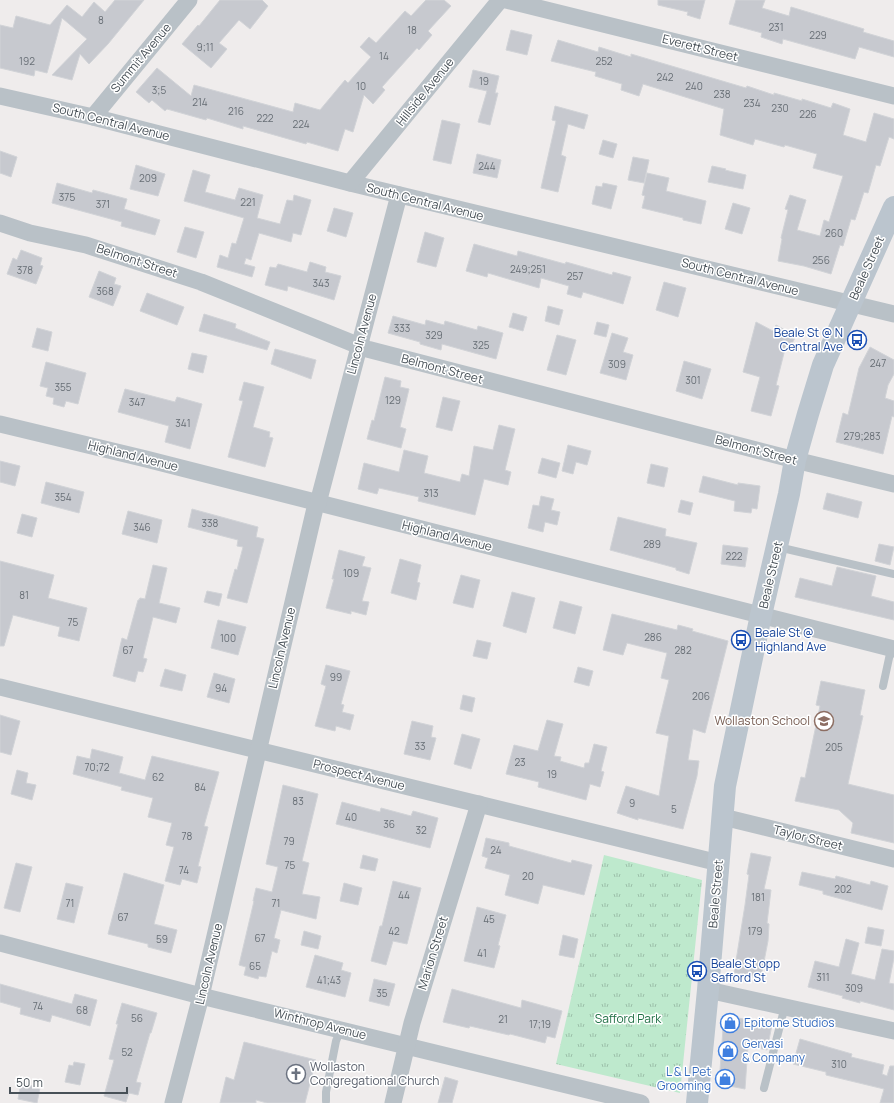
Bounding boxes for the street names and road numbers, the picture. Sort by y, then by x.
street label: Summit Avenue [106,19,175,96]
street label: Everett Street [660,30,740,65]
street label: Hillside Avenue [392,54,457,129]
street label: South Central Avenue [51,99,172,144]
street label: South Central Avenue [365,179,486,224]
street label: Beale Street [845,233,888,302]
street label: Belmont Street [95,239,180,282]
street label: South Central Avenue [680,254,801,299]
street label: Lincoln Avenue [343,292,380,376]
street label: Belmont Street [399,349,485,388]
street label: Belmont Street [713,430,799,469]
street label: Highland Avenue [86,436,180,475]
street label: Highland Avenue [400,516,494,555]
street label: Beale Street [755,539,787,610]
street label: Lincoln Avenue [264,606,299,690]
street label: Prospect Avenue [312,755,407,794]
street label: Taylor Street [772,821,845,854]
street label: Beale Street [704,859,727,929]
street label: Marion Street [413,914,452,992]
street label: Lincoln Avenue [191,922,226,1006]
street label: Winthrop Avenue [272,1004,368,1043]

